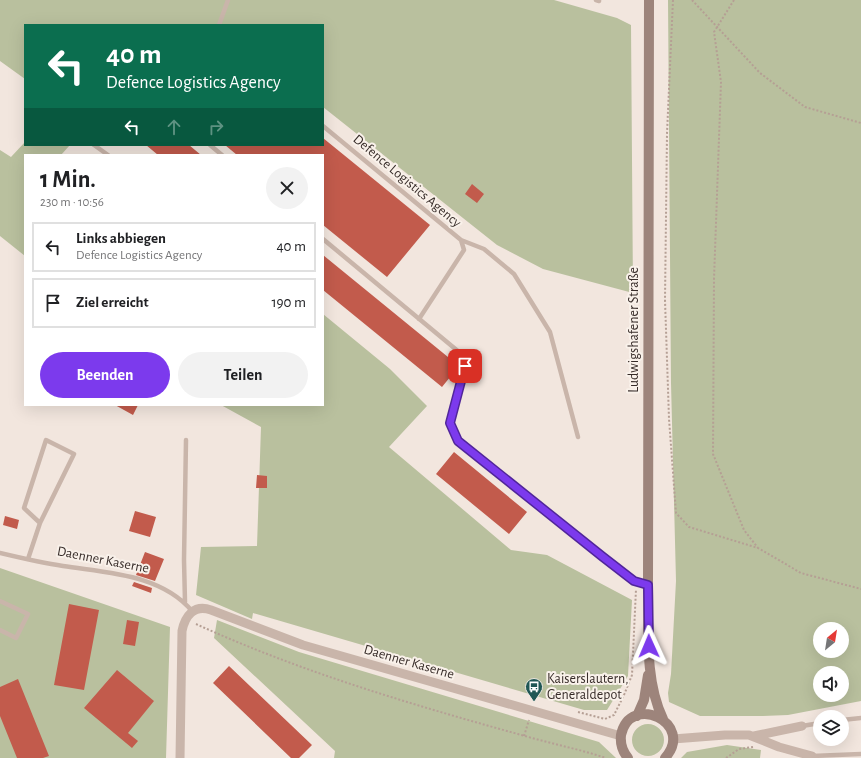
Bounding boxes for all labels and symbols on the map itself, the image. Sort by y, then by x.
street label: Defence Logistics Agency [350,132,464,230]
street label: Ludwigshafener Straße [627,267,641,393]
pin [448,349,482,383]
street label: Daenner Kaserne [56,544,150,576]
north arrow [813,622,849,658]
position arrow [628,625,670,667]
street label: Daenner Kaserne [362,642,456,682]
place label: Kaiserslautern, Generaldepot [547,672,628,702]
bus stop icon: Kaiserslautern, Generaldepot [524,677,544,702]

